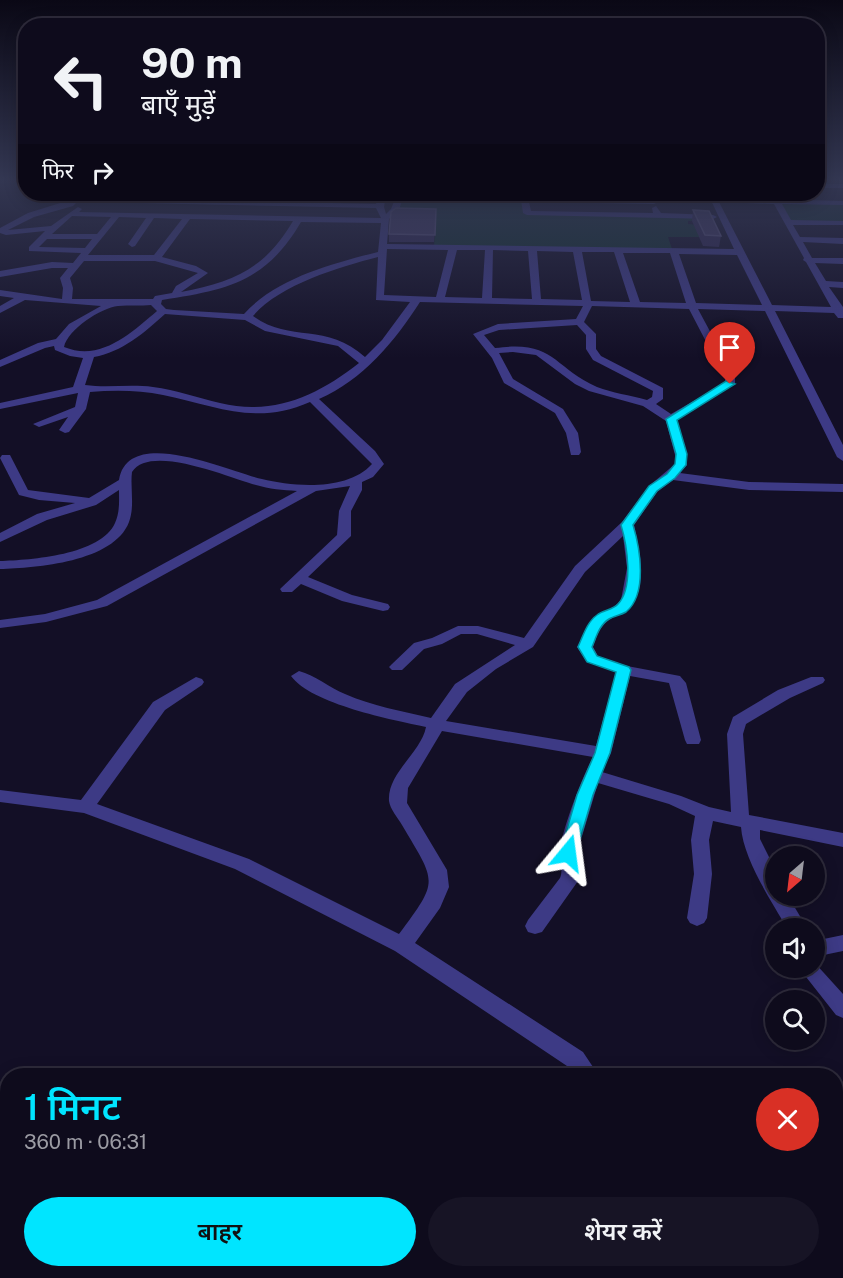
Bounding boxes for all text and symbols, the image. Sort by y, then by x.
text: 90 m [141,38,243,87]
icon: left [42,42,120,120]
text: बाएँ मुड़ें [141,88,216,120]
icon: right [86,156,119,189]
text: फिर [42,158,74,184]
pin [704,322,755,384]
icon: arrive [713,331,746,364]
position arrow [536,821,600,885]
north arrow [765,846,825,906]
map controls [765,846,825,1050]
button: sound [765,918,825,978]
button: search [765,990,825,1050]
text: 1 मिनट [24,1086,121,1128]
button: close [756,1088,819,1151]
text: 360 m · 06:31 [24,1130,147,1154]
button: बाहर [24,1197,416,1266]
button: शेयर करें [428,1197,819,1266]

